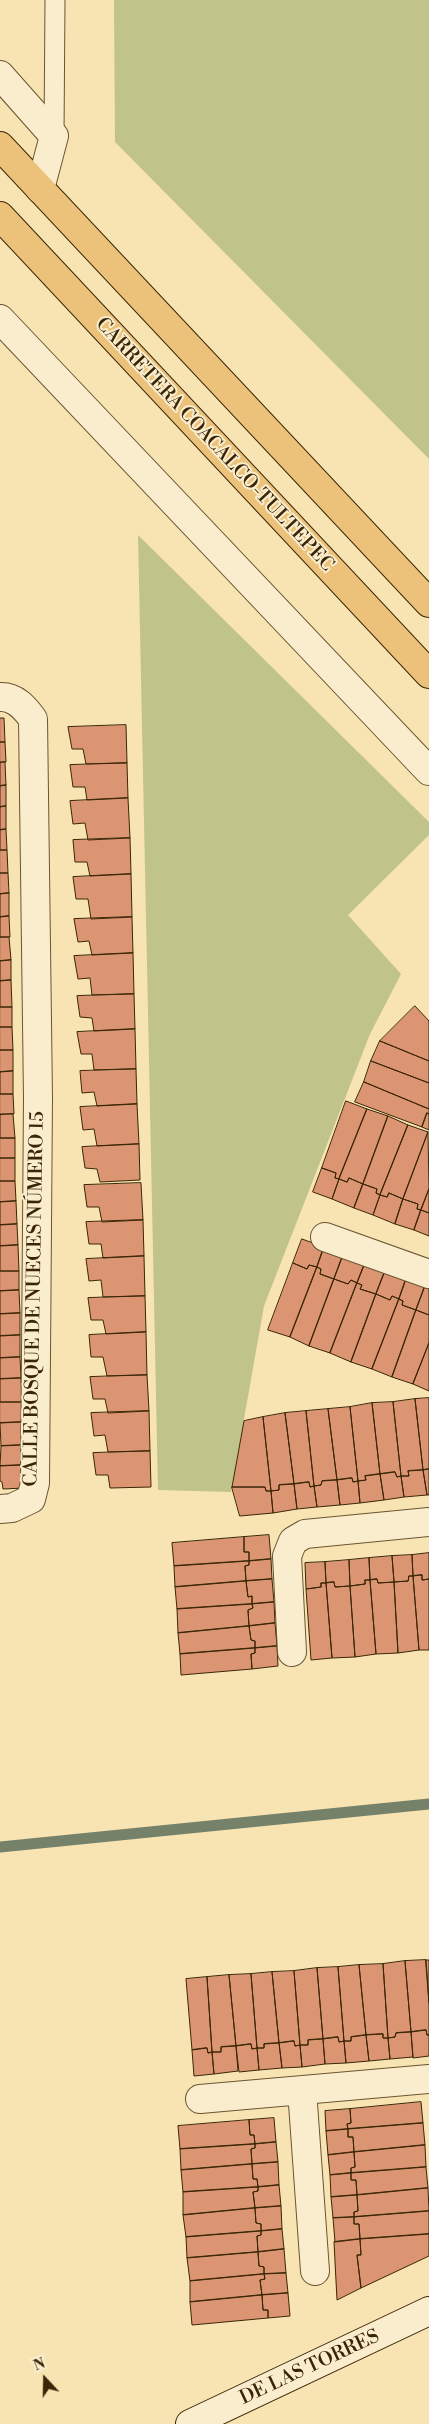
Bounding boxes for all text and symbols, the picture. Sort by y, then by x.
street label: CARRETERA COACALCO-TULTEPEC [90,313,338,577]
street label: CALLE BOSQUE DE NUECES NÚMERO 15 [20,1111,50,1487]
street label: DE LAS TORRES [236,2326,384,2410]
north arrow [20,2354,70,2404]
text: N [31,2355,48,2375]

